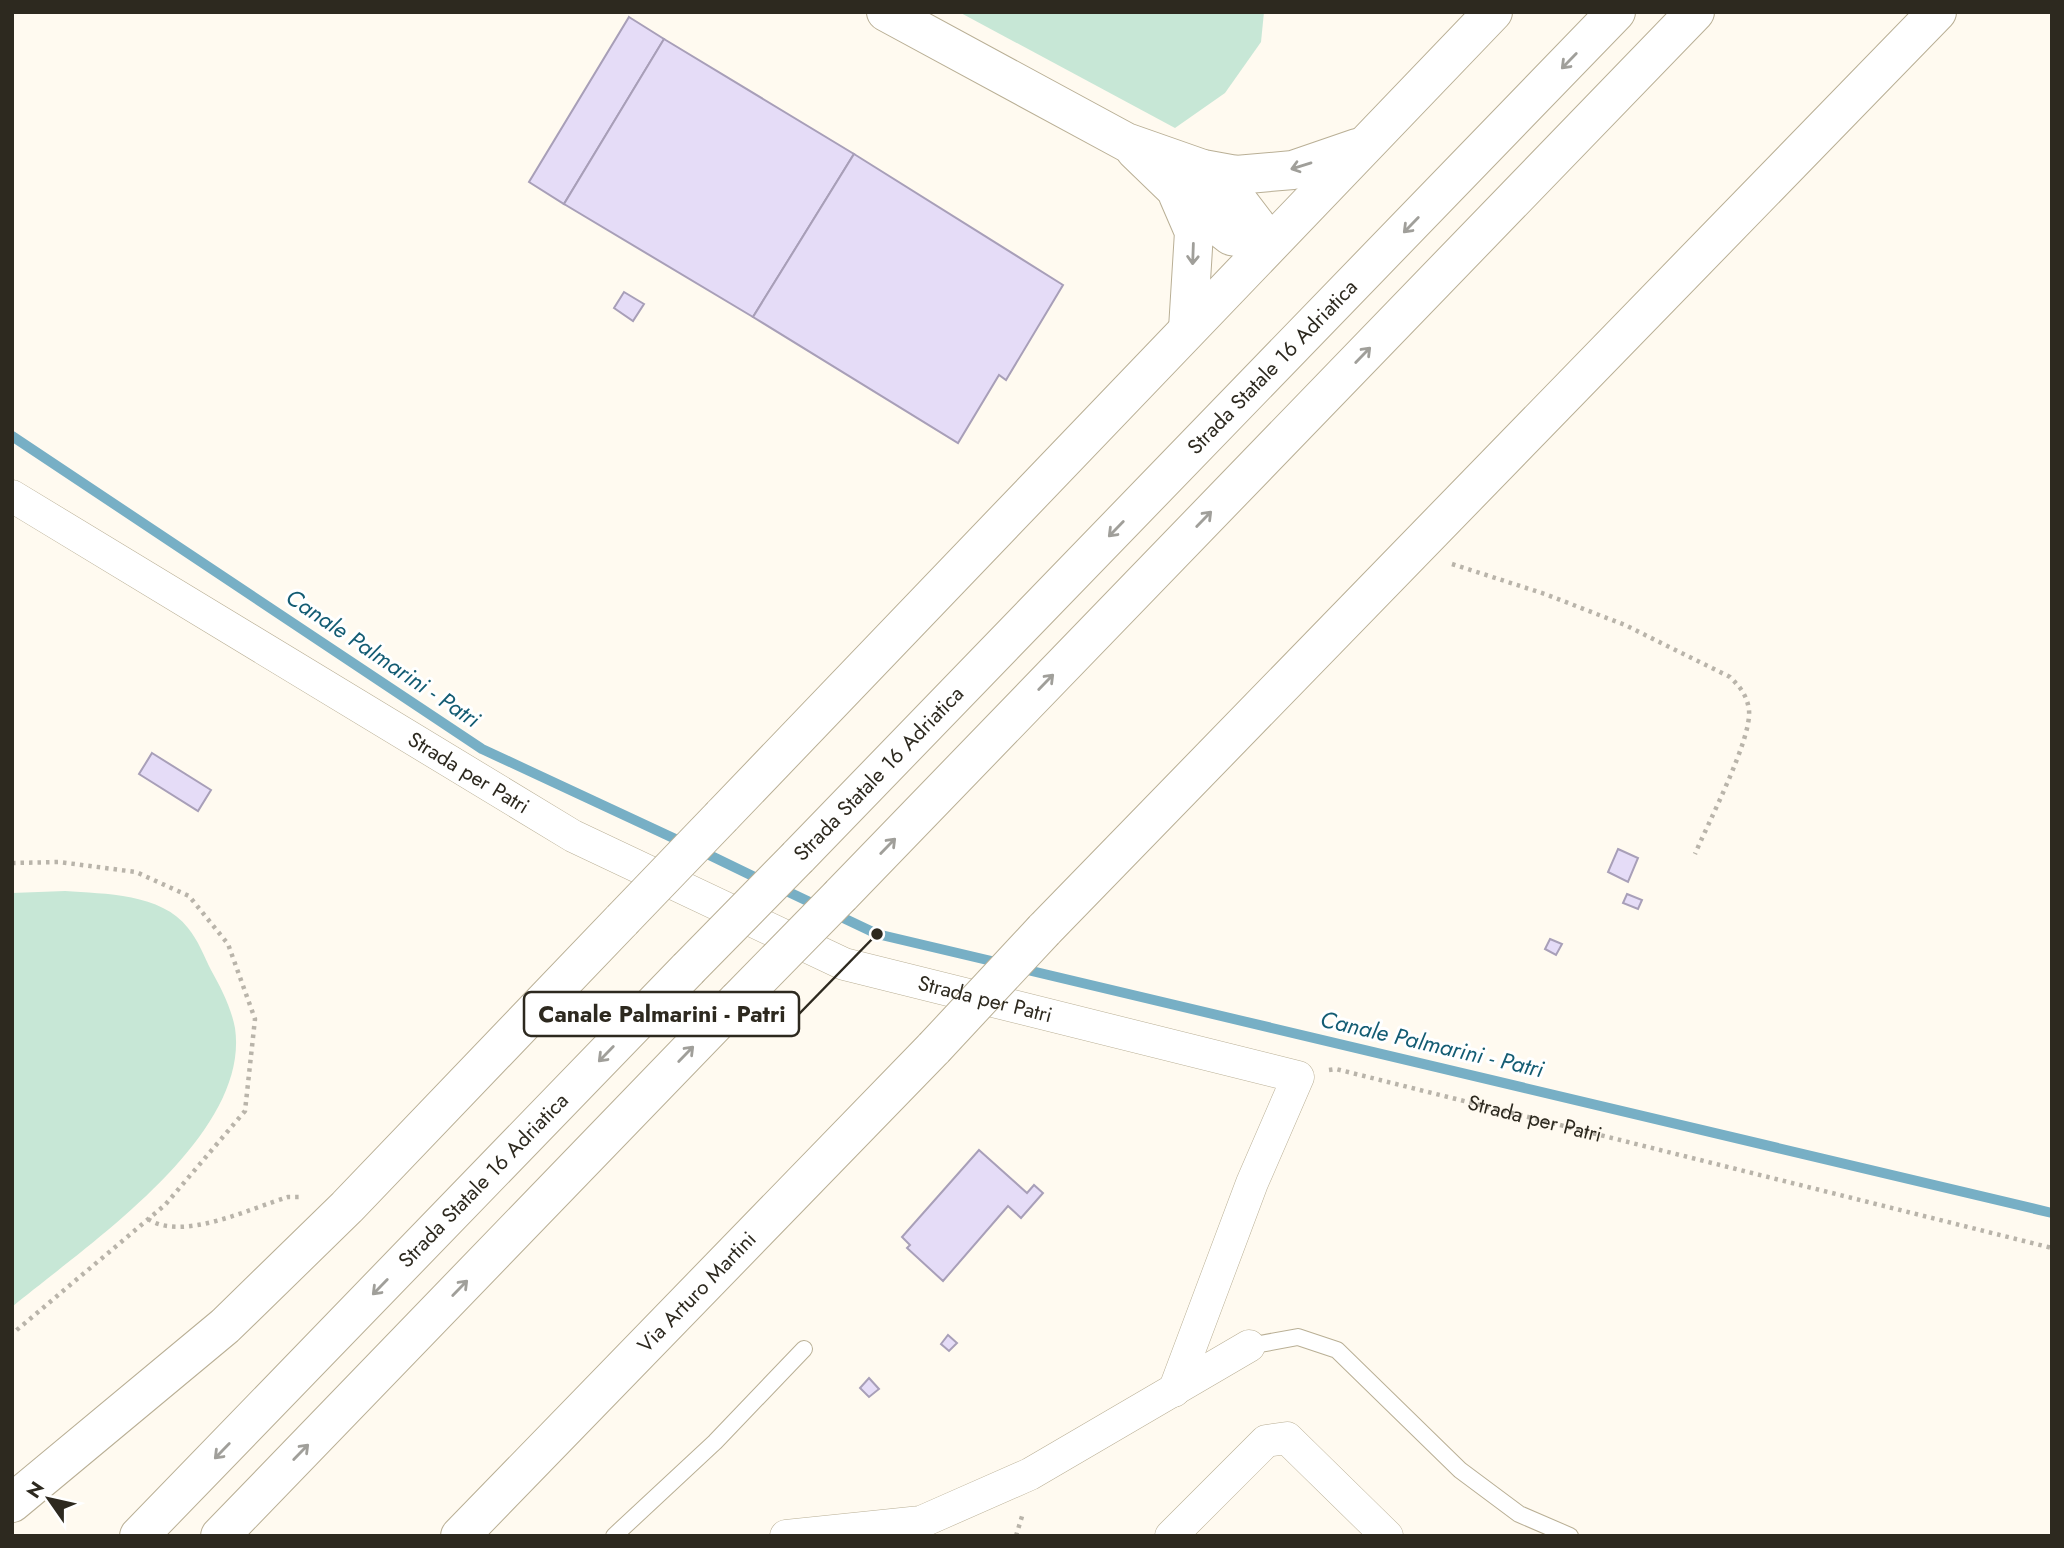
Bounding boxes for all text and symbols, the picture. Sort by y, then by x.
one-way arrow [1560,52,1577,69]
one-way arrow [1290,161,1312,174]
one-way arrow [1402,216,1419,233]
one-way arrow [1187,242,1200,265]
street label: Strada Statale 16 Adriatica [1180,273,1364,461]
one-way arrow [1354,347,1371,364]
one-way arrow [1196,511,1213,528]
one-way arrow [1107,520,1124,537]
water label: Canale Palmarini - Patri [279,580,488,737]
one-way arrow [1038,674,1055,691]
street label: Strada Statale 16 Adriatica [787,679,971,868]
street label: Strada per Patri [402,724,535,821]
one-way arrow [880,838,897,855]
street label: Strada per Patri [915,968,1055,1030]
callout: Canale Palmarini - Patri [524,992,799,1036]
text: Canale Palmarini - Patri [538,997,786,1031]
water label: Canale Palmarini - Patri [1317,1002,1548,1086]
one-way arrow [598,1045,615,1062]
one-way arrow [677,1046,694,1063]
street label: Strada Statale 16 Adriatica [391,1086,575,1275]
street label: Strada per Patri [1465,1087,1605,1150]
street label: Via Arturo Martini [631,1225,763,1360]
one-way arrow [371,1279,388,1296]
one-way arrow [451,1280,468,1297]
one-way arrow [213,1442,230,1459]
one-way arrow [293,1443,310,1460]
north arrow [14,1464,84,1534]
text: N [20,1476,51,1504]

